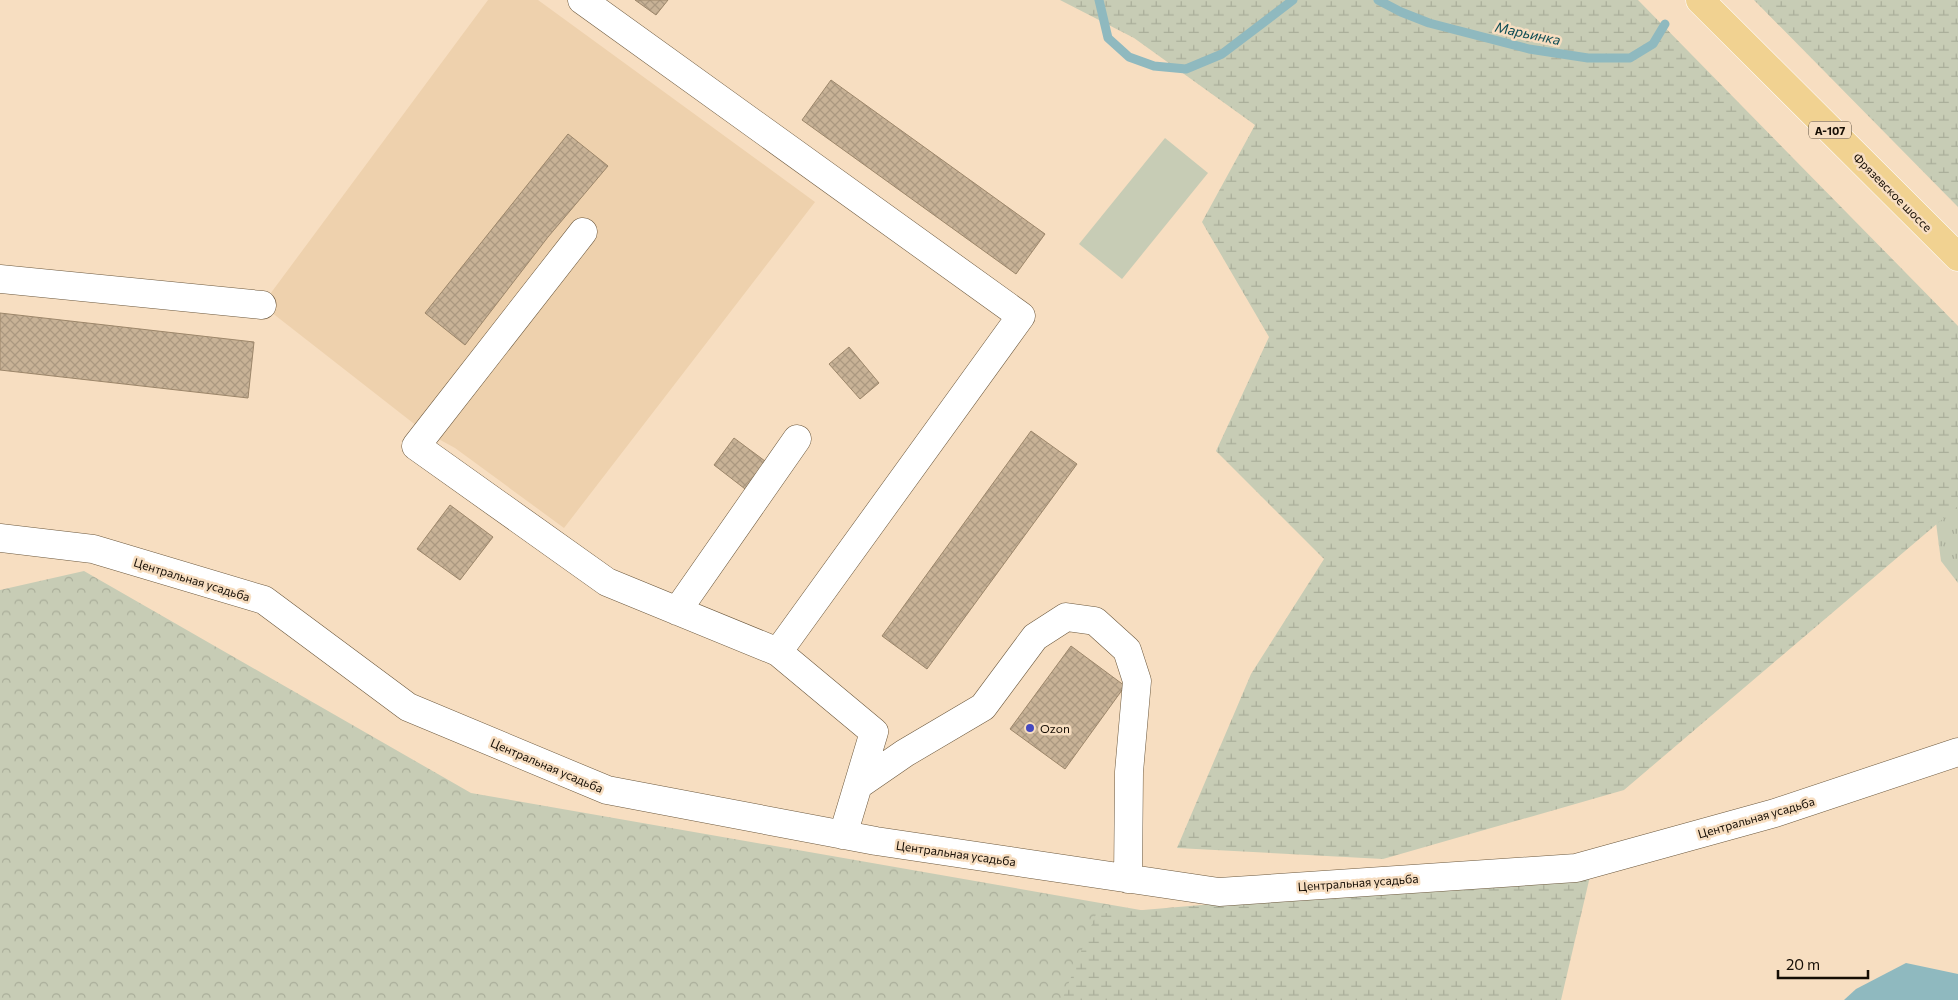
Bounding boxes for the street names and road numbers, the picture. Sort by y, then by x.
road number: А-107 [1809,122,1851,138]
street label: Фрязевское шоссе [1851,150,1935,234]
street label: Центральная усадьба [132,555,252,603]
street label: Центральная усадьба [489,735,605,795]
street label: Центральная усадьба [1696,794,1816,840]
street label: Центральная усадьба [895,838,1017,868]
street label: Центральная усадьба [1297,871,1419,893]

